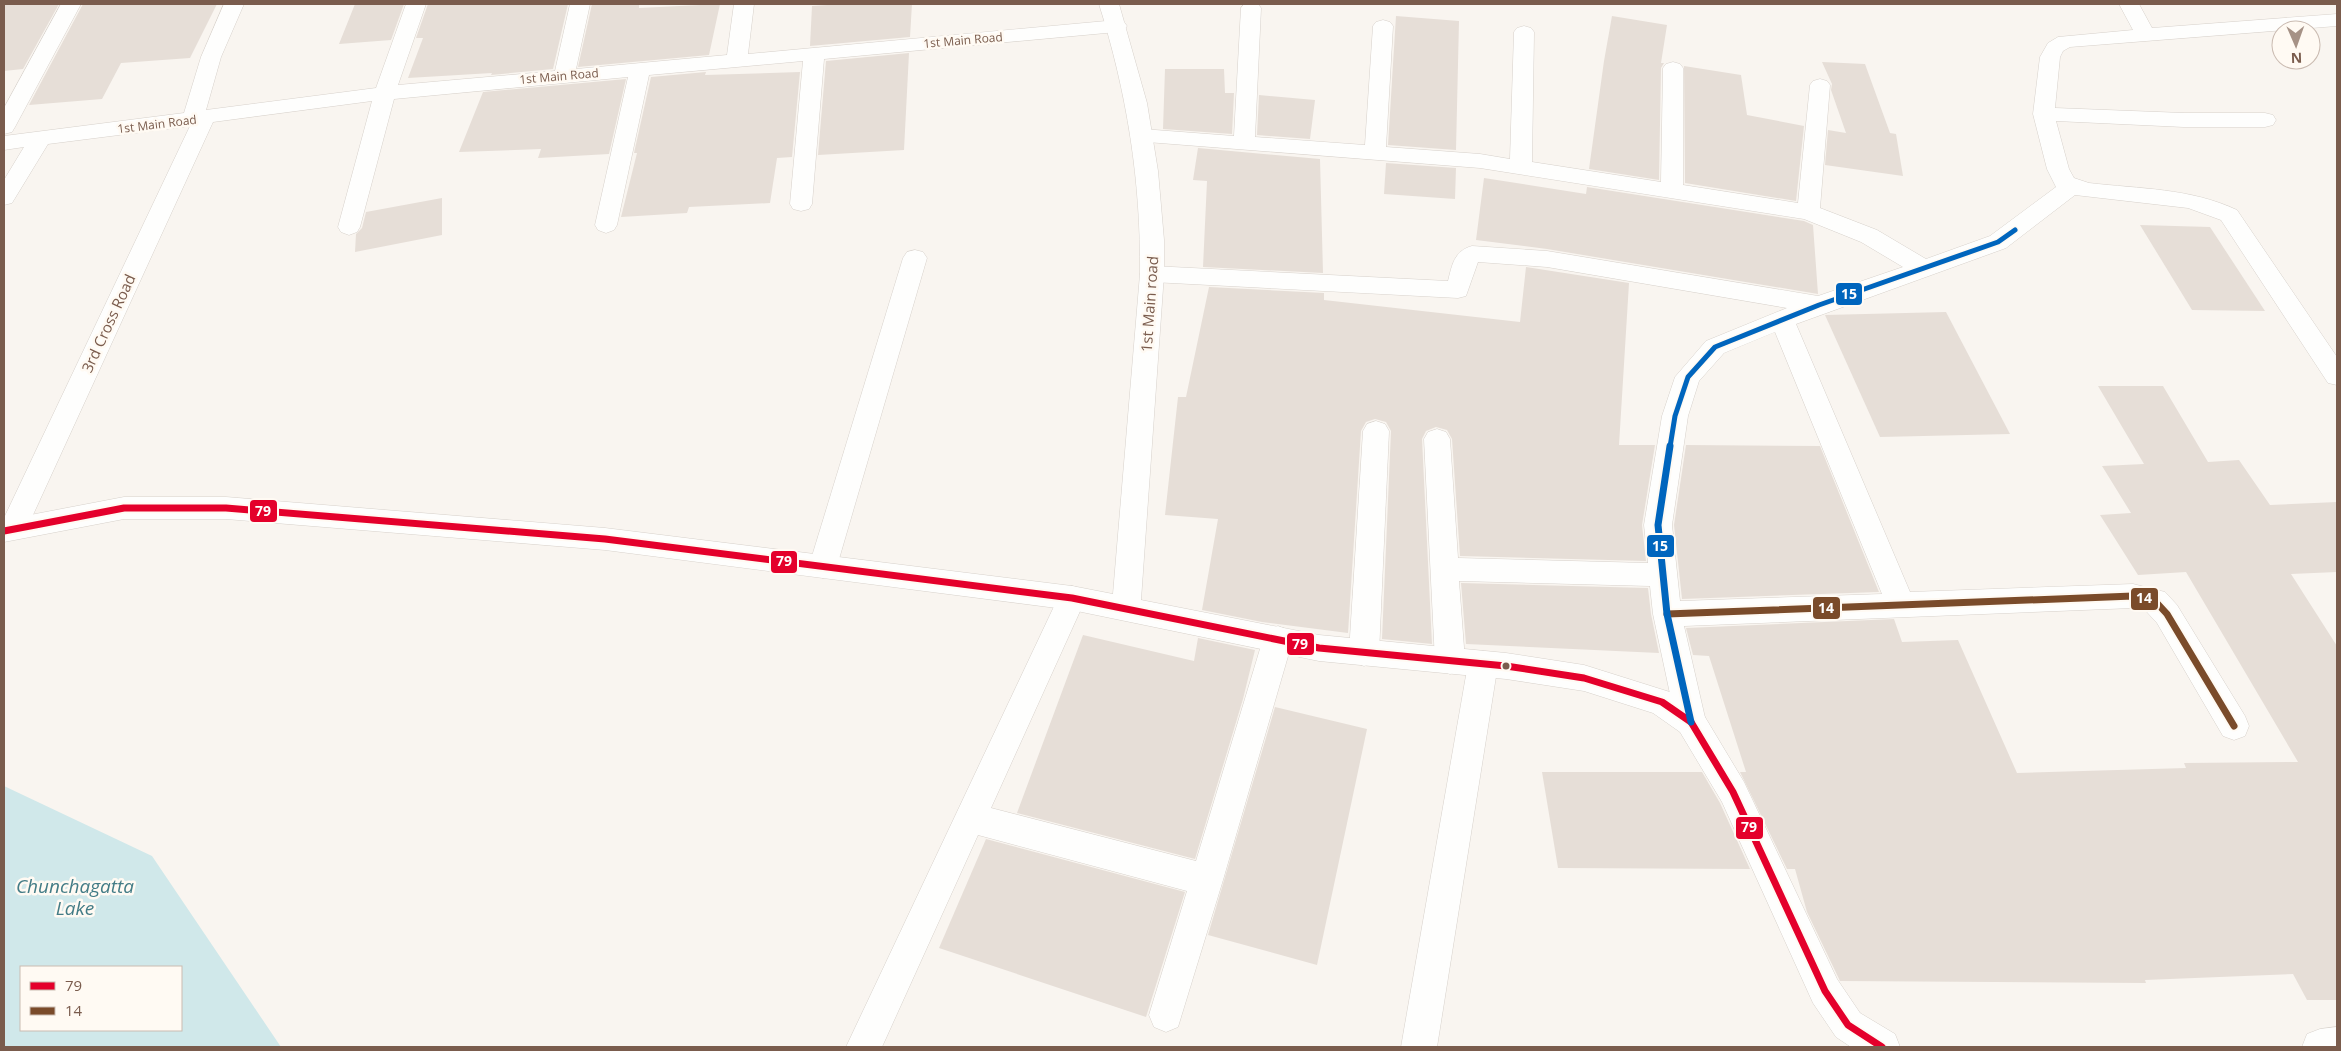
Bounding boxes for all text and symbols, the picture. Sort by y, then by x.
north arrow [2271,20,2321,70]
street label: 1st Main Road [923,28,1003,52]
text: N [2290,49,2302,68]
street label: 1st Main Road [519,64,599,88]
street label: 1st Main Road [116,111,198,137]
street label: 1st Main road [1136,255,1162,353]
street label: 3rd Cross Road [76,271,140,375]
line badge: 15 [1835,282,1863,306]
text: 15 [1841,284,1857,303]
line badge: 79 [249,499,278,523]
text: 79 [255,501,271,520]
line badge: 15 [1646,534,1675,558]
text: 15 [1652,536,1668,555]
line badge: 79 [770,550,798,574]
text: 79 [776,551,792,570]
line badge: 14 [2130,587,2159,611]
text: 14 [2136,588,2152,607]
line badge: 14 [1812,596,1841,620]
text: 14 [1818,598,1834,617]
line badge: 79 [1286,632,1315,656]
text: 79 [1292,634,1308,653]
unlabelled marker [1501,661,1511,671]
line badge: 79 [1735,816,1764,840]
text: 79 [1741,817,1757,836]
water label: Chunchagatta Lake [16,873,134,921]
legend [20,966,182,1031]
text: 79 [65,975,82,995]
text: 14 [65,1000,83,1020]

